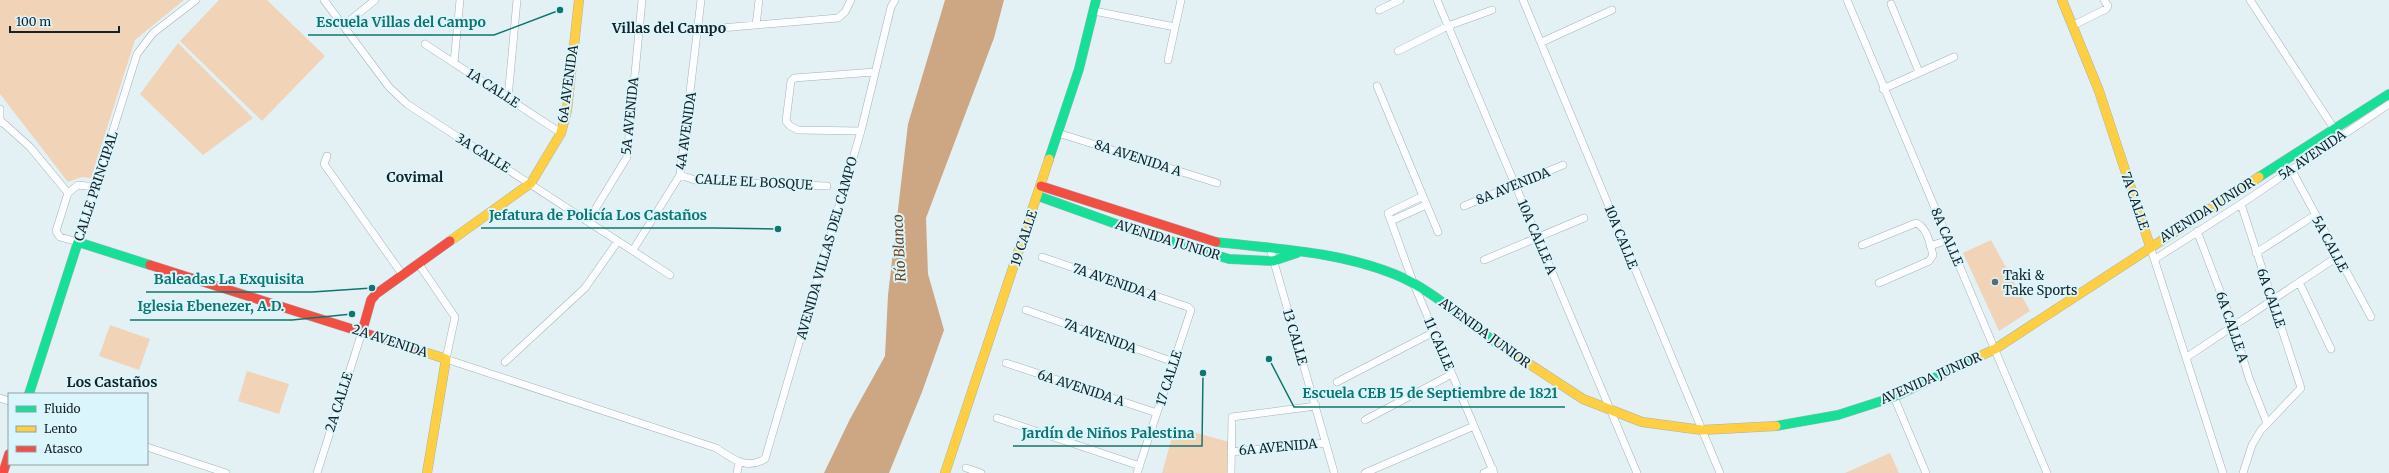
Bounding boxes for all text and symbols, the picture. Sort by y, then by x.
scale bar [10,8,119,34]
callout: Escuela Villas del Campo [308,9,494,35]
text: Escuela Villas del Campo [316,13,486,31]
text: 100 m [16,14,51,29]
district label: Villas del Campo [611,19,726,37]
street label: 6A AVENIDA [554,43,582,124]
street label: 1A CALLE [463,64,523,112]
street label: 5A AVENIDA [617,75,643,156]
street label: 4A AVENIDA [672,90,700,171]
street label: 5A AVENIDA [2275,126,2350,184]
street label: CALLE PRINCIPAL [70,129,122,243]
street label: 3A CALLE [453,130,514,177]
street label: 8A AVENIDA A [1092,136,1185,180]
street label: AVENIDA VILLAS DEL CAMPO [792,155,861,342]
street label: 8A AVENIDA [1473,163,1553,209]
district label: Covimal [387,168,444,186]
street label: CALLE EL BOSQUE [695,170,814,194]
street label: 7A CALLE [2117,170,2153,233]
street label: AVENIDA JUNIOR [2155,174,2258,247]
street label: 10A CALLE A [1514,197,1561,278]
callout: Jefatura de Policía Los Castaños [481,202,715,228]
street label: 10A CALLE [1600,203,1642,272]
street label: 8A CALLE [1927,205,1967,269]
text: Jefatura de Policía Los Castaños [488,206,707,224]
street label: 19 CALLE [1007,207,1041,268]
street label: 5A CALLE [2308,213,2352,276]
water label: Río Blanco [888,214,910,282]
street label: AVENIDA JUNIOR [1112,216,1223,264]
street label: 7A AVENIDA A [1070,259,1161,305]
callout: Baleadas La Exquisita [146,266,312,292]
street label: 6A CALLE [2253,266,2289,331]
place label: Taki & Take Sports [2003,267,2077,299]
text: Baleadas La Exquisita [154,270,304,288]
marker: Taki & Take Sports [1990,277,2000,287]
street label: 6A CALLE A [2212,289,2252,366]
callout: Iglesia Ebenezer, A.D. [130,294,292,320]
street label: AVENIDA JUNIOR [1435,294,1534,372]
text: Iglesia Ebenezer, A.D. [138,297,285,315]
street label: 13 CALLE [1279,307,1311,368]
street label: 7A AVENIDA [1061,315,1140,357]
street label: 11 CALLE [1420,315,1458,374]
street label: 2A AVENIDA [350,321,431,361]
street label: 17 CALLE [1152,347,1186,408]
street label: AVENIDA JUNIOR [1877,348,1984,408]
street label: 6A AVENIDA A [1035,366,1128,410]
street label: 2A CALLE [321,369,357,434]
district label: Los Castaños [67,373,157,391]
callout: Escuela CEB 15 de Septiembre de 1821 [1294,381,1565,407]
text: Escuela CEB 15 de Septiembre de 1821 [1302,384,1558,402]
legend [8,393,148,465]
text: Fluido [44,401,81,416]
callout: Jardín de Niños Palestina [1013,420,1202,446]
text: Lento [44,421,77,436]
text: Jardín de Niños Palestina [1021,424,1195,442]
street label: 6A AVENIDA [1238,435,1319,459]
text: Atasco [43,441,82,456]

